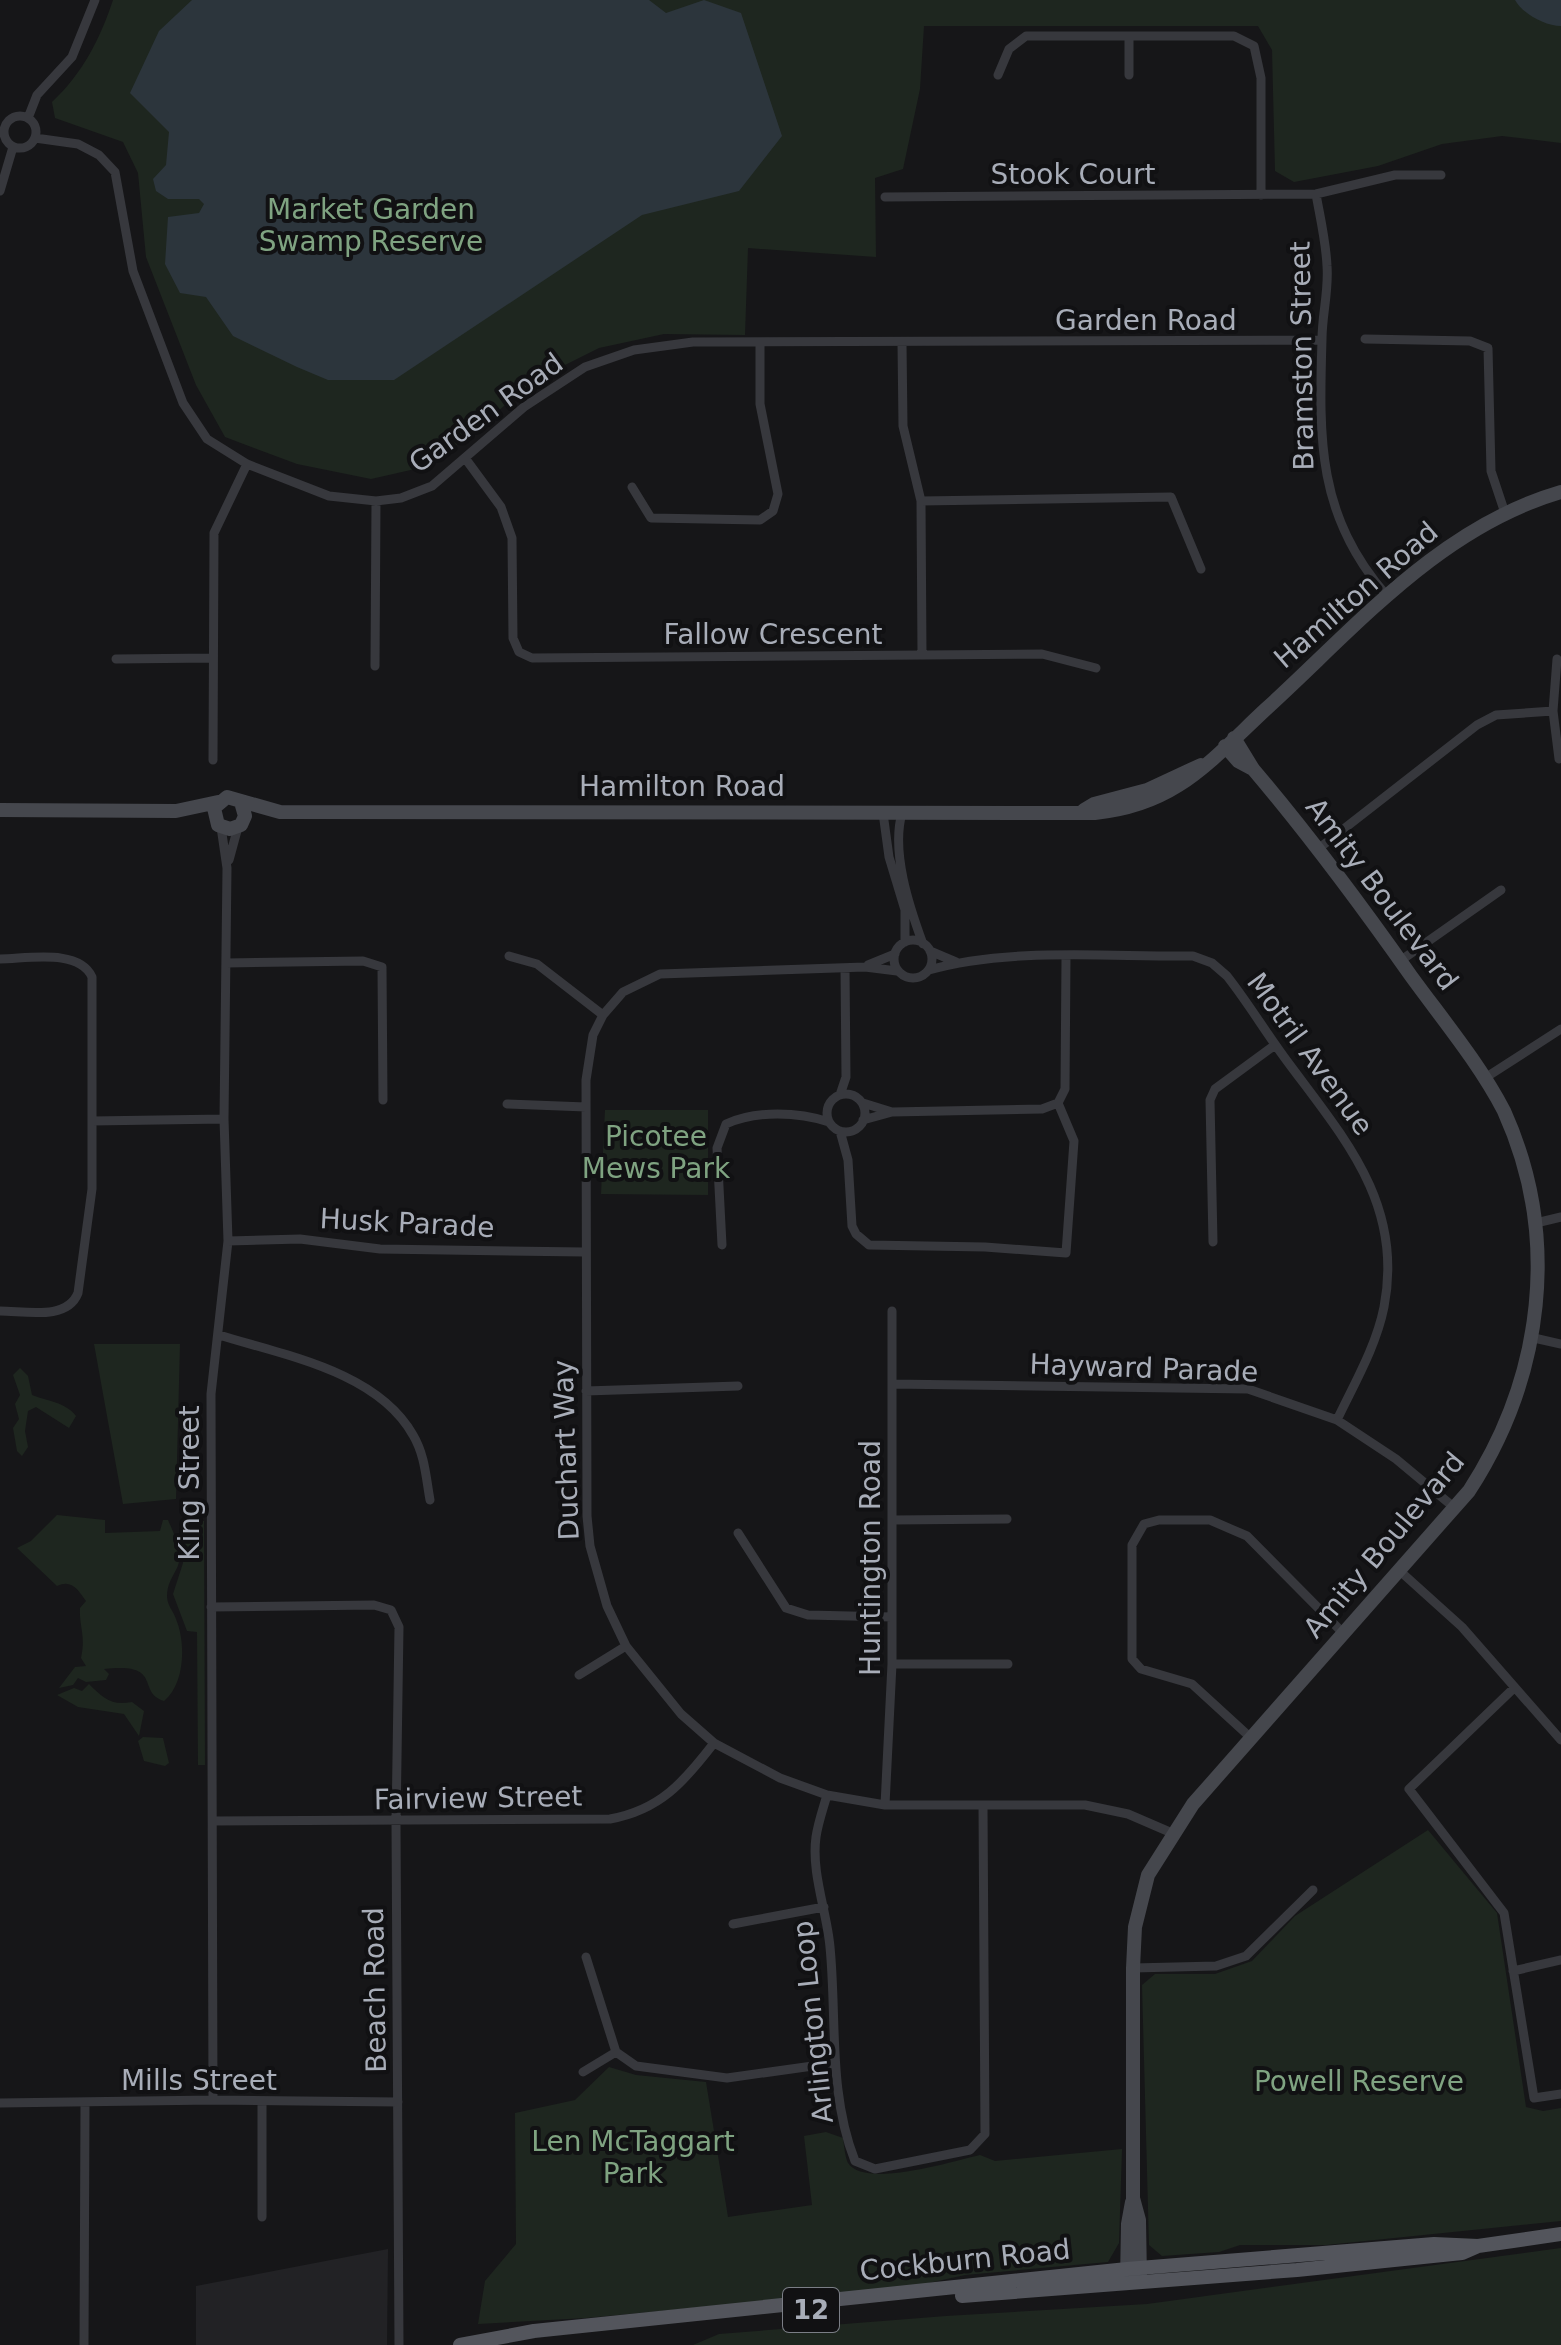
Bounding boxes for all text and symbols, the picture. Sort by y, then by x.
street label: Stook Court [990,158,1156,191]
park label: Market Garden Swamp Reserve [259,193,483,258]
street label: Bramston Street [1283,241,1321,471]
street label: Garden Road [1055,304,1237,337]
street label: Garden Road [403,346,569,480]
street label: Hamilton Road [1267,515,1445,675]
street label: Fallow Crescent [664,618,882,651]
street label: Hamilton Road [579,770,785,803]
street label: Amity Boulevard [1299,791,1465,997]
street label: Motril Avenue [1240,967,1380,1141]
park label: Picotee Mews Park [582,1120,731,1185]
street label: Husk Parade [319,1202,495,1244]
street label: Hayward Parade [1029,1348,1259,1388]
street label: Duchart Way [546,1359,586,1541]
street label: King Street [173,1405,206,1561]
street label: Huntington Road [854,1440,887,1676]
street label: Amity Boulevard [1297,1445,1471,1645]
street label: Fairview Street [374,1780,583,1816]
street label: Beach Road [357,1907,393,2073]
street label: Arlington Loop [786,1919,840,2125]
street label: Mills Street [121,2064,277,2097]
park label: Powell Reserve [1254,2065,1464,2098]
park label: Len McTaggart Park [531,2125,735,2190]
street label: Cockburn Road [858,2233,1072,2287]
road number: 12 [783,2288,839,2332]

